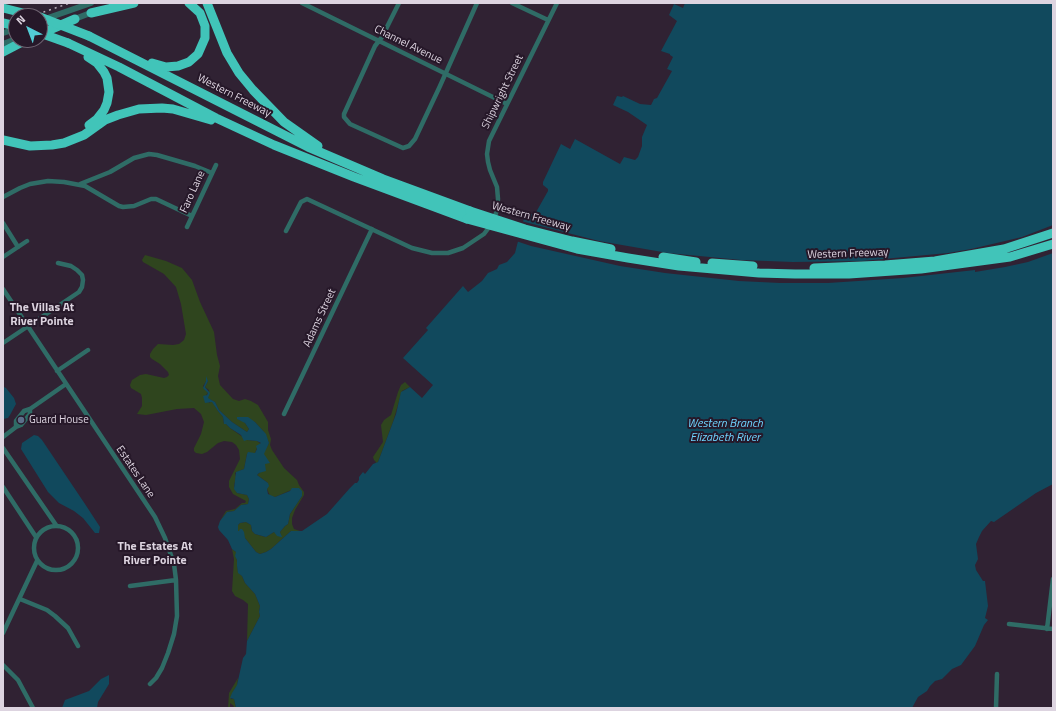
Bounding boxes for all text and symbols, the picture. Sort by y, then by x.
north arrow [8,8,48,48]
text: N [12,11,29,28]
street label: Channel Avenue [372,23,444,67]
street label: Shipwright Street [479,53,527,131]
street label: Western Freeway [195,72,273,120]
street label: Faro Lane [177,169,209,215]
street label: Western Freeway [490,199,572,235]
street label: Western Freeway [807,246,889,262]
street label: Adams Street [301,287,339,349]
district label: The Villas At River Pointe [10,301,74,329]
place label: Guard House [29,413,89,427]
marker: Guard House [16,415,26,425]
water label: Western Branch Elizabeth River [687,417,763,445]
street label: Estates Lane [113,444,157,500]
district label: The Estates At River Pointe [118,540,192,568]

